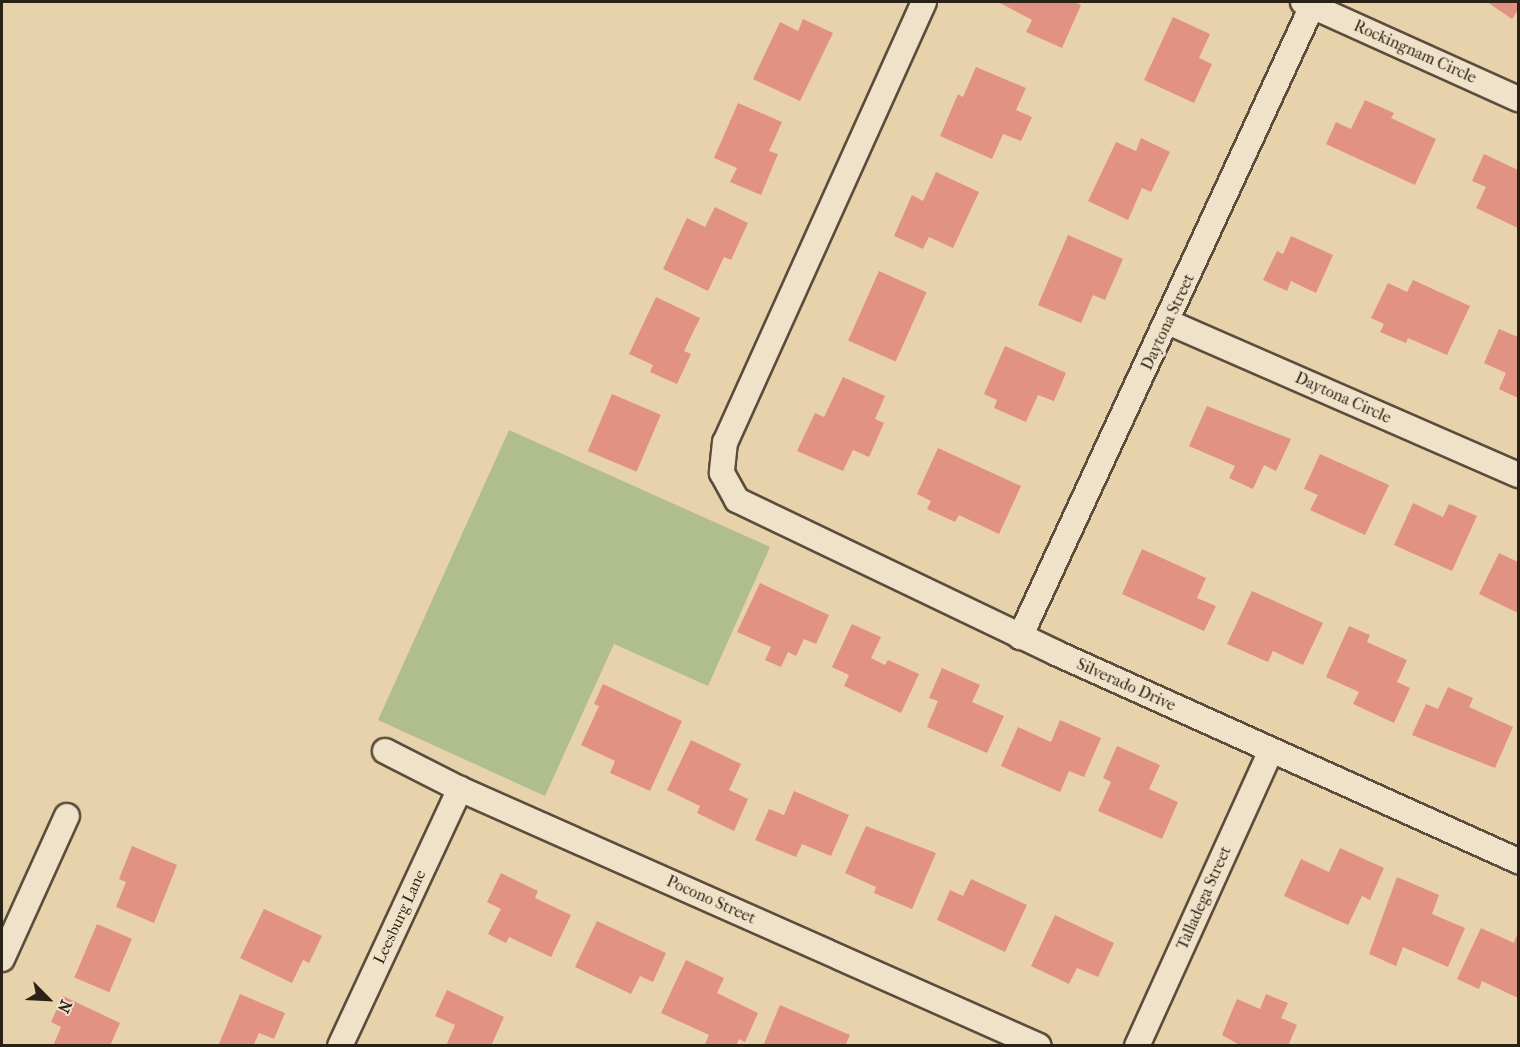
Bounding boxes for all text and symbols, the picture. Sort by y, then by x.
street label: Rockingnam Circle [1351,16,1479,88]
street label: Daytona Street [1137,271,1199,373]
street label: Daytona Circle [1292,368,1394,428]
street label: Silverado Drive [1074,655,1178,715]
street label: Talladega Street [1173,843,1235,953]
street label: Leesburg Lane [370,867,430,967]
street label: Pocono Street [663,872,759,928]
north arrow [18,969,78,1029]
text: N [54,997,76,1016]

